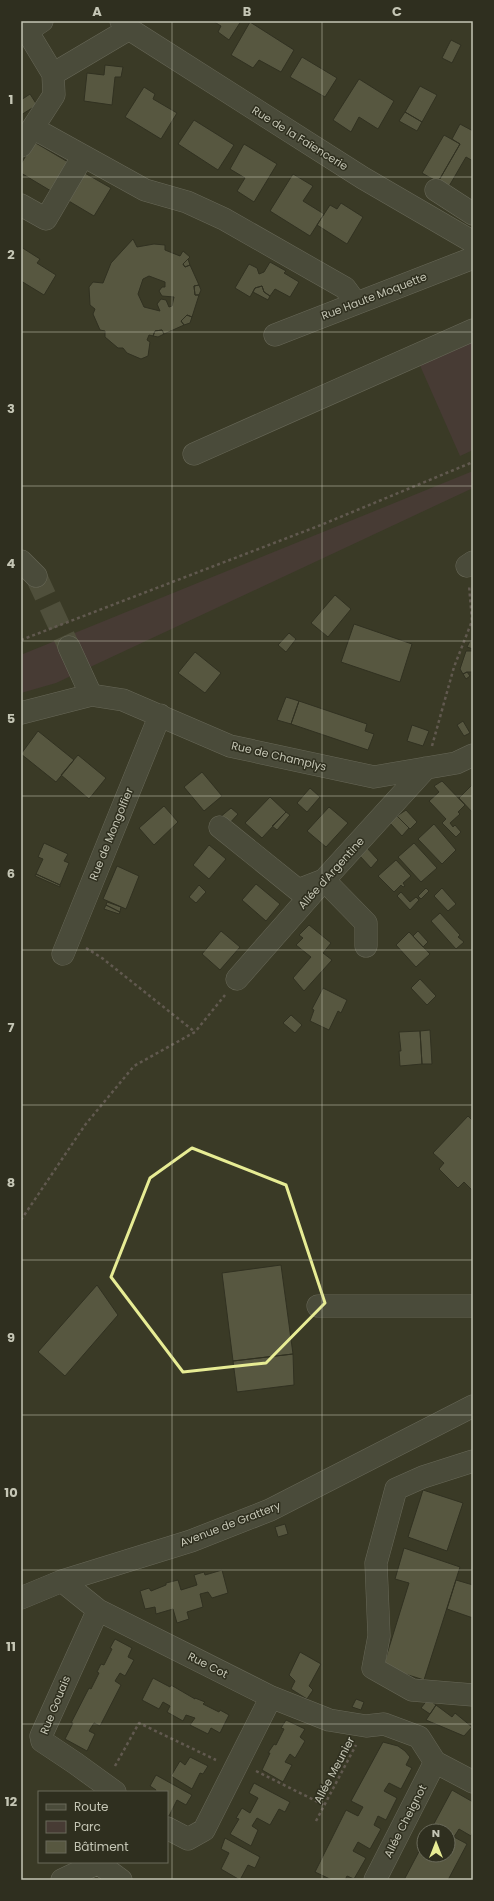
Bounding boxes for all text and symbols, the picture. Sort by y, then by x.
text: A [92,2,102,21]
text: B [243,2,252,21]
text: C [392,2,402,21]
text: 1 [9,90,13,109]
street label: Rue de la Faïencerie [249,102,351,174]
text: 2 [7,245,15,264]
street label: Rue Haute Moquette [319,268,429,324]
text: 3 [7,399,15,418]
text: 4 [7,554,16,573]
text: 5 [7,709,15,728]
street label: Rue de Champlys [230,737,328,775]
street label: Rue de Mongolfier [85,785,137,883]
street label: Allée d'Argentine [294,833,368,913]
text: 6 [7,864,15,883]
text: 7 [8,1018,15,1037]
text: 8 [7,1173,15,1192]
text: 9 [7,1328,15,1347]
text: 10 [4,1483,18,1502]
street label: Avenue de Grattery [177,1497,283,1551]
text: 11 [6,1637,16,1656]
street label: Rue Cot [185,1648,231,1682]
street label: Rue Gouais [36,1673,74,1737]
street label: Allée Meunier [310,1734,358,1806]
street label: Allée Cheignot [380,1782,430,1860]
legend [38,1791,168,1863]
text: 12 [5,1792,18,1811]
text: Route [74,1798,108,1815]
text: Parc [74,1818,101,1835]
north arrow [416,1823,456,1863]
text: N [432,1825,440,1841]
text: Bâtiment [74,1838,129,1855]

